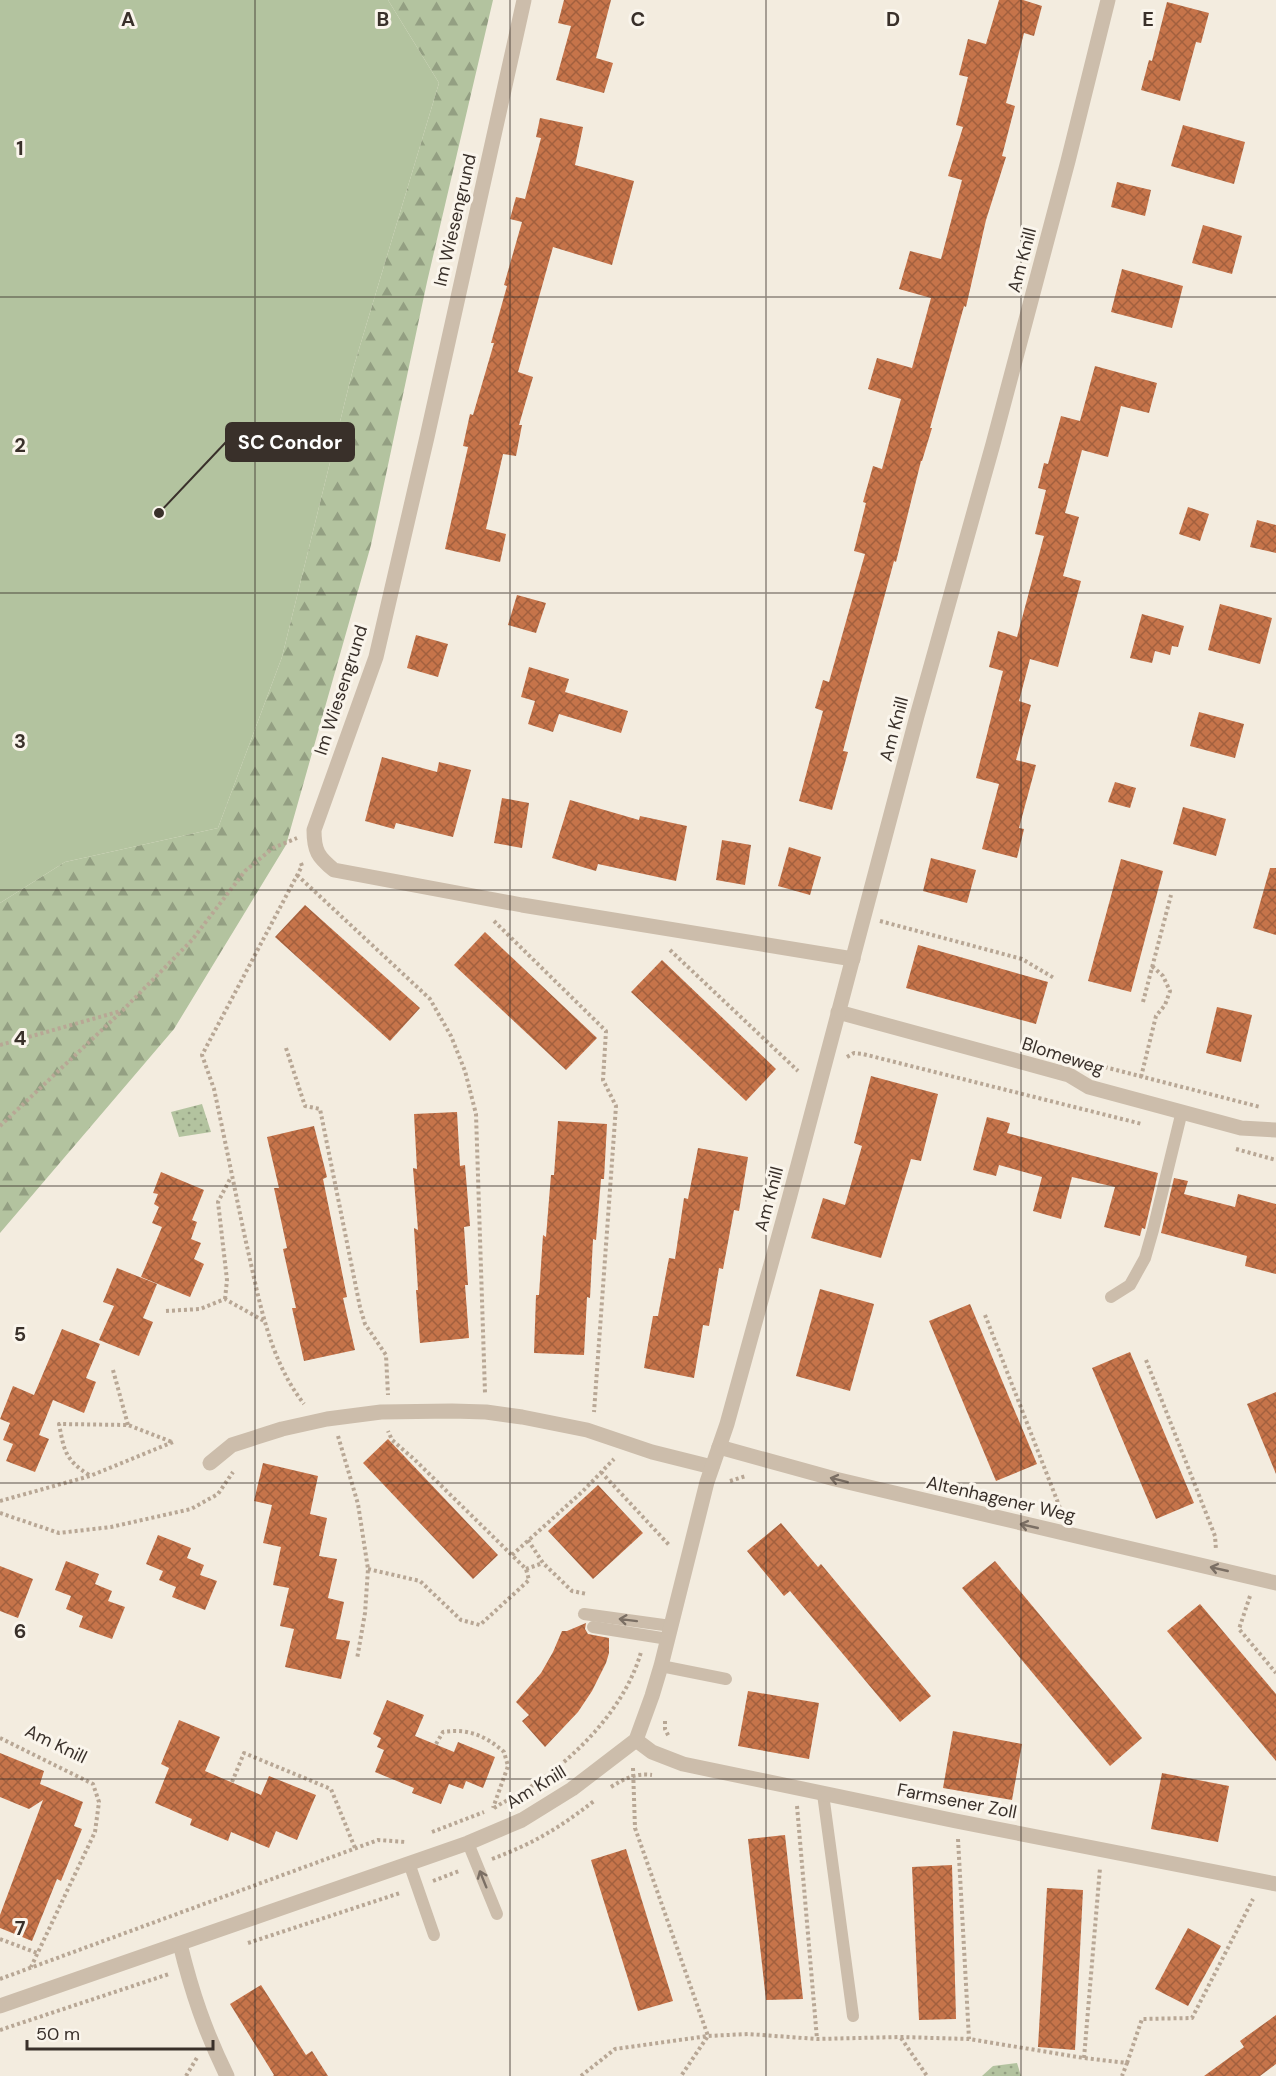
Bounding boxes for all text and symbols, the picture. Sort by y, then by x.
text: A [121,6,135,32]
text: B [377,6,389,32]
text: C [631,6,645,32]
text: D [886,6,900,32]
text: E [1142,6,1154,32]
text: 1 [16,135,24,161]
street label: Im Wiesengrund [428,151,482,289]
street label: Am Knill [1002,225,1042,295]
callout: SC Condor [226,423,354,461]
text: SC Condor [238,429,342,455]
text: 2 [14,432,26,458]
street label: Im Wiesengrund [309,622,373,758]
street label: Am Knill [874,694,914,764]
text: 3 [14,728,26,754]
text: 4 [14,1025,27,1051]
street label: Blomeweg [1019,1031,1107,1081]
street label: Am Knill [749,1164,789,1234]
text: 5 [14,1321,26,1347]
street label: Altenhagener Weg [924,1470,1078,1528]
one-way arrow [830,1474,849,1486]
one-way arrow [1020,1519,1039,1531]
one-way arrow [1210,1563,1229,1575]
one-way arrow [618,1614,638,1625]
text: 6 [14,1618,26,1644]
street label: Am Knill [21,1719,91,1769]
street label: Am Knill [502,1760,570,1814]
street label: Farmsener Zoll [895,1778,1019,1824]
one-way arrow [476,1870,487,1888]
text: 7 [15,1915,26,1941]
scale bar [27,2013,213,2051]
text: 50 m [36,2022,80,2046]

